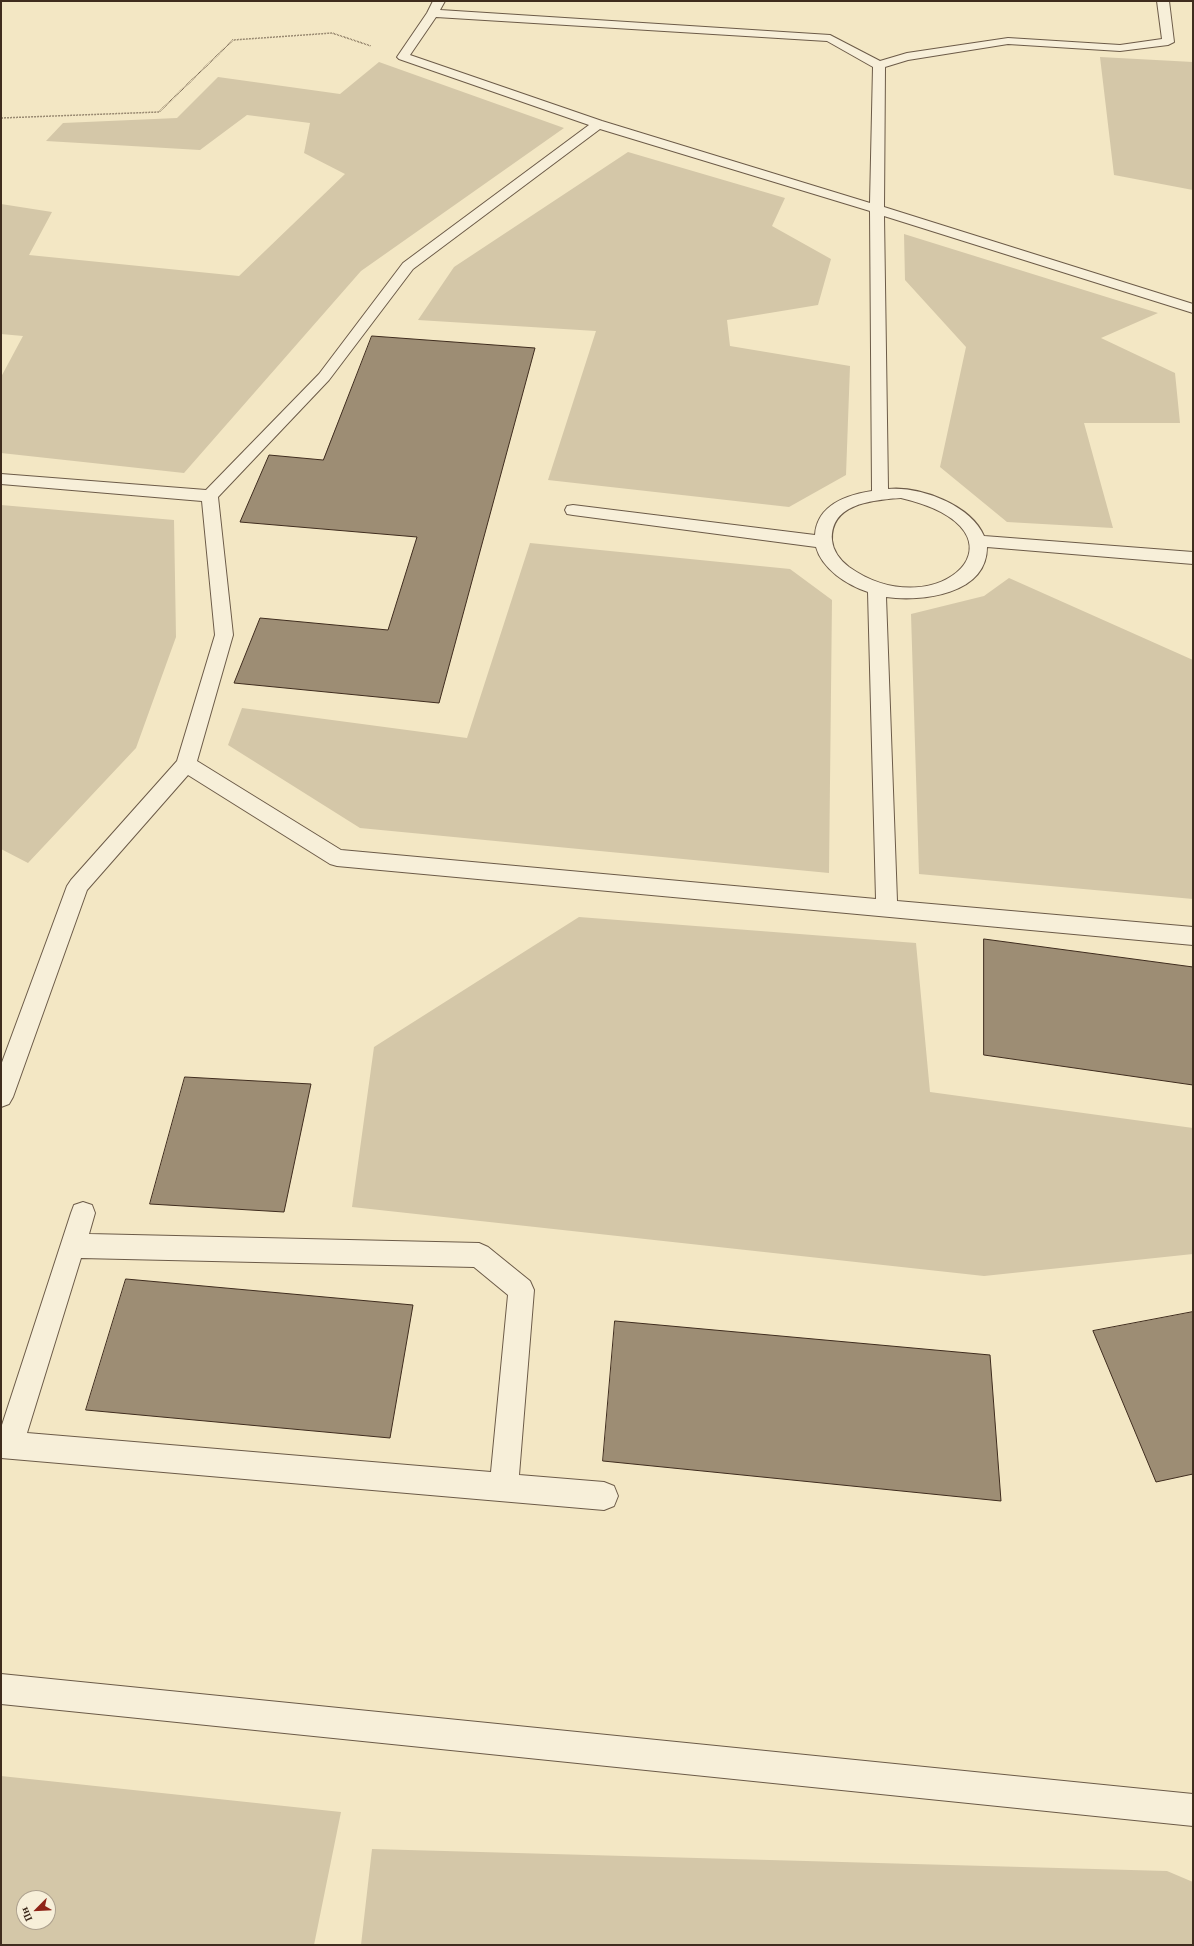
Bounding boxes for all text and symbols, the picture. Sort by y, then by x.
north arrow [16,1890,56,1930]
text: Пн [16,1905,36,1924]

